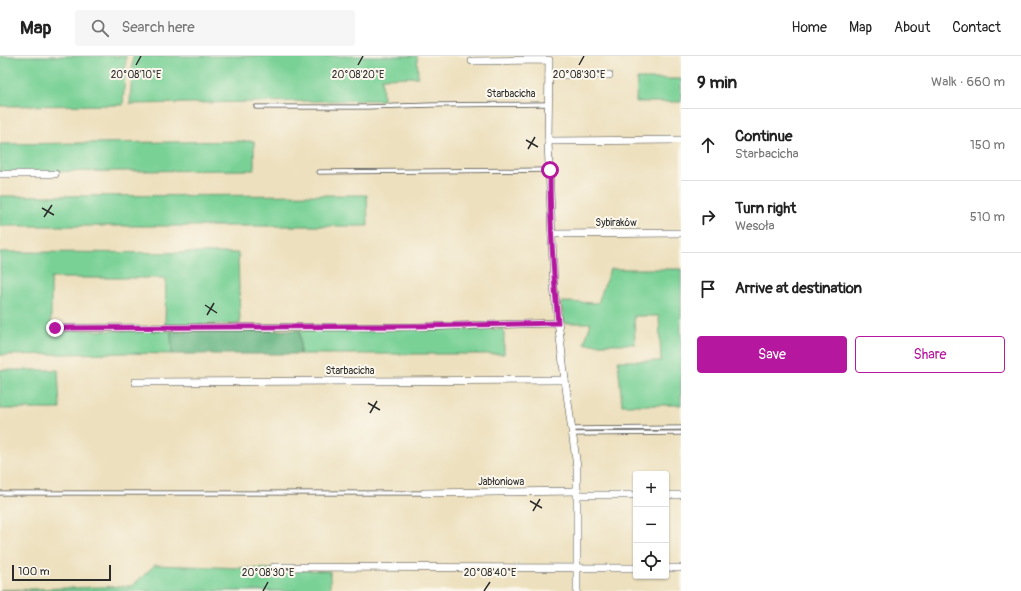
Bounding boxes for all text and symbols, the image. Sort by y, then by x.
search box [75,10,355,46]
text: Map [20,16,51,40]
icon: search [89,17,111,39]
text: Search here [121,18,195,37]
text: Home [792,19,827,36]
text: Map [849,19,872,36]
text: About [894,19,930,36]
text: Contact [952,19,1001,36]
text: 20°08'10"E [111,69,161,81]
text: 20°08'20"E [332,69,384,81]
text: 20°08'30"E [553,69,605,81]
text: 9 min [697,72,737,93]
text: Walk · 660 m [931,74,1005,90]
street label: Starbacicha [487,88,536,100]
text: Continue [735,127,793,146]
icon: ahead [697,134,719,156]
text: 150 m [970,137,1005,153]
text: Starbacicha [735,146,799,162]
route start [541,161,559,179]
text: Turn right [735,199,796,218]
icon: right [697,206,719,228]
text: 510 m [970,209,1005,225]
street label: Sybiraków [595,217,637,229]
text: Wesoła [735,218,775,234]
icon: arrive [697,278,719,300]
text: Arrive at destination [735,279,862,298]
route end [46,319,64,337]
button: Save [697,336,847,373]
button: Share [855,336,1005,373]
street label: Starbacicha [326,365,375,377]
map controls [633,471,669,579]
button: + [633,471,669,507]
street label: Jabłoniowa [478,476,524,488]
button: − [633,507,669,543]
button: locate [633,543,669,579]
scale bar [12,563,111,582]
text: 100 m [18,565,49,578]
text: 20°08'30"E [242,567,294,579]
text: 20°08'40"E [464,567,516,579]

